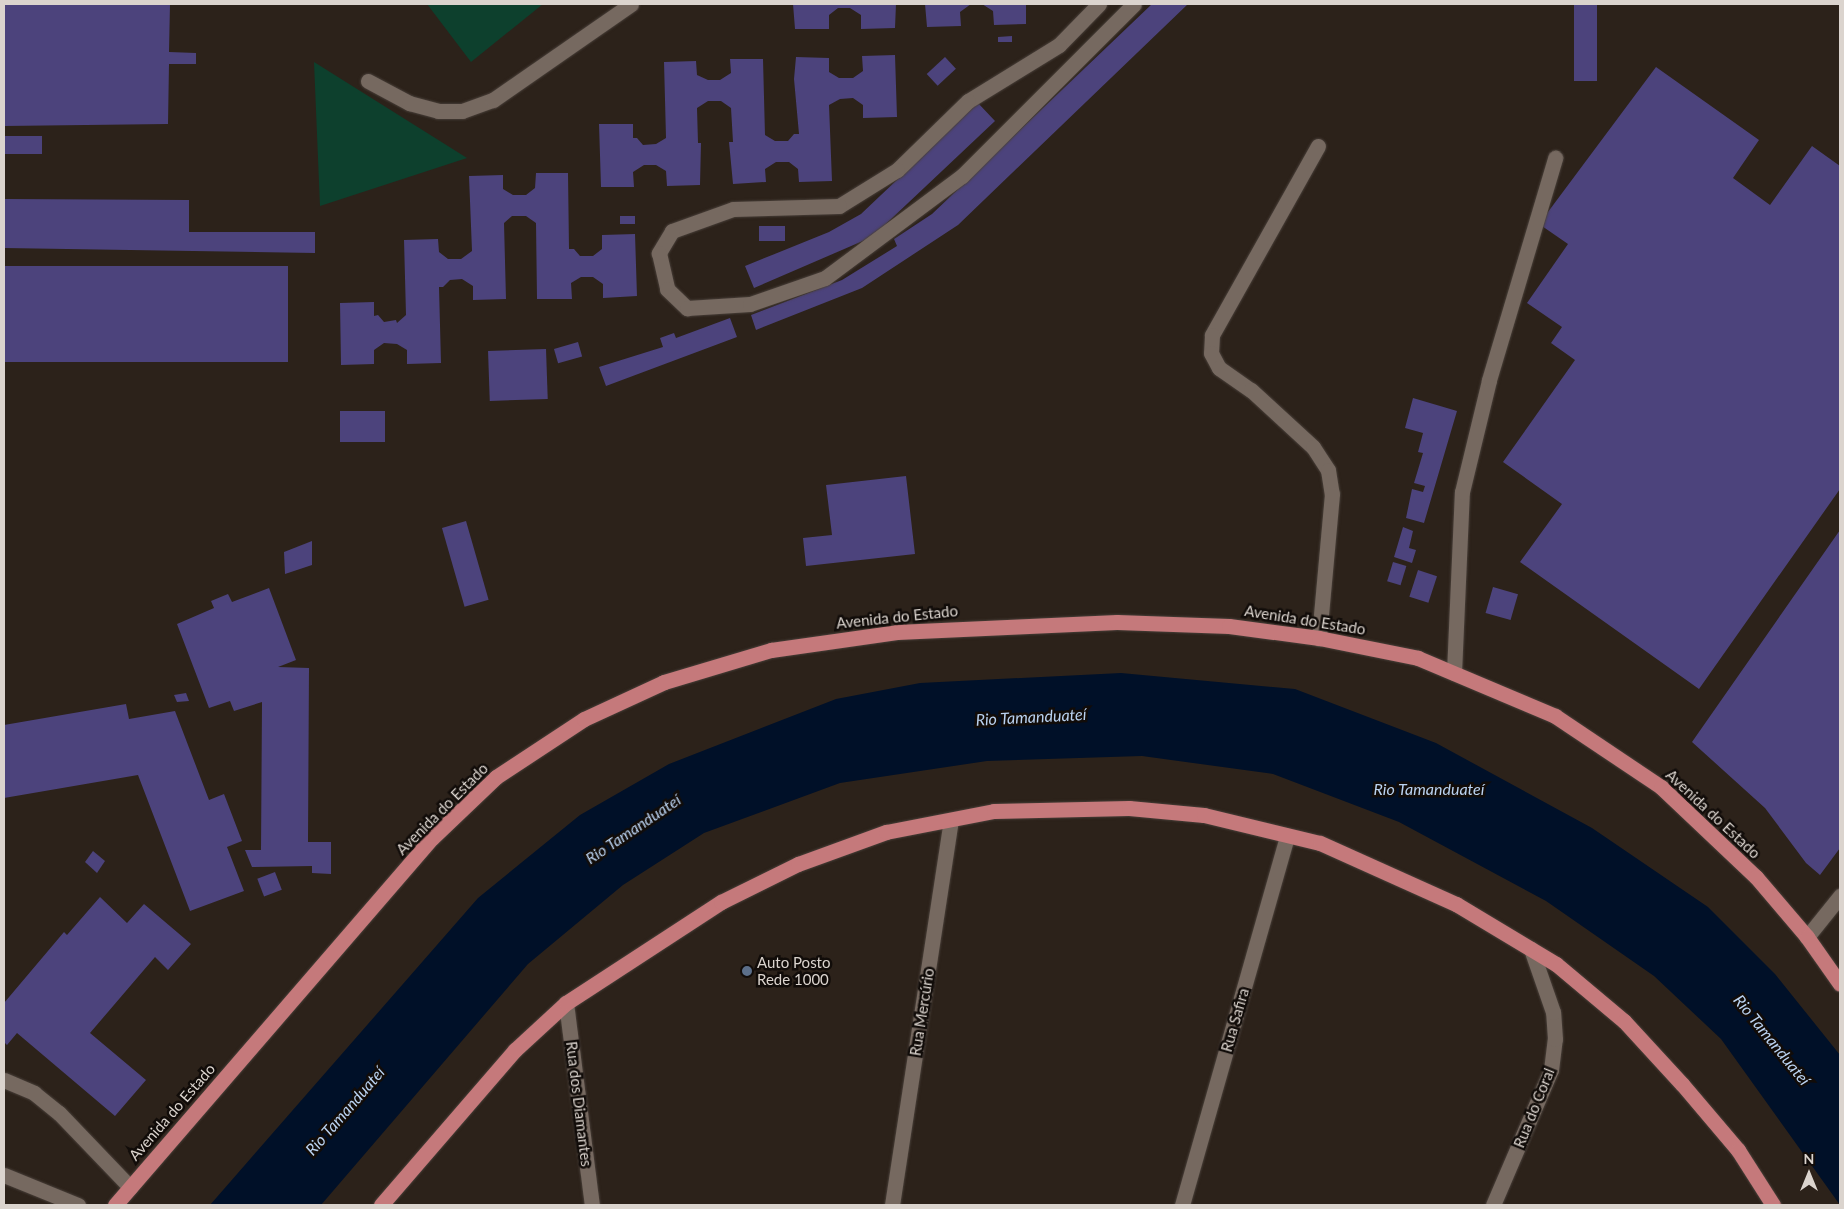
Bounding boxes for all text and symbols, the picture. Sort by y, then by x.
street label: Avenida do Estado [835,602,959,632]
street label: Avenida do Estado [1243,602,1367,638]
water label: Rio Tamanduateí [975,705,1087,729]
street label: Avenida do Estado [392,759,492,859]
street label: Avenida do Estado [1662,766,1764,862]
water label: Rio Tamanduateí [1373,779,1485,799]
water label: Rio Tamanduateí [582,790,684,868]
place label: Auto Posto Rede 1000 [757,953,830,988]
marker: Auto Posto Rede 1000 [741,965,753,977]
street label: Rua Mercúrio [906,967,938,1057]
street label: Rua Safira [1217,986,1253,1054]
water label: Rio Tamanduateí [1730,991,1814,1089]
street label: Rua dos Diamantes [562,1040,596,1168]
street label: Avenida do Estado [125,1060,219,1164]
water label: Rio Tamanduateí [301,1063,389,1159]
street label: Rua do Coral [1510,1066,1558,1150]
north arrow [1784,1149,1834,1199]
text: N [1804,1150,1814,1167]

